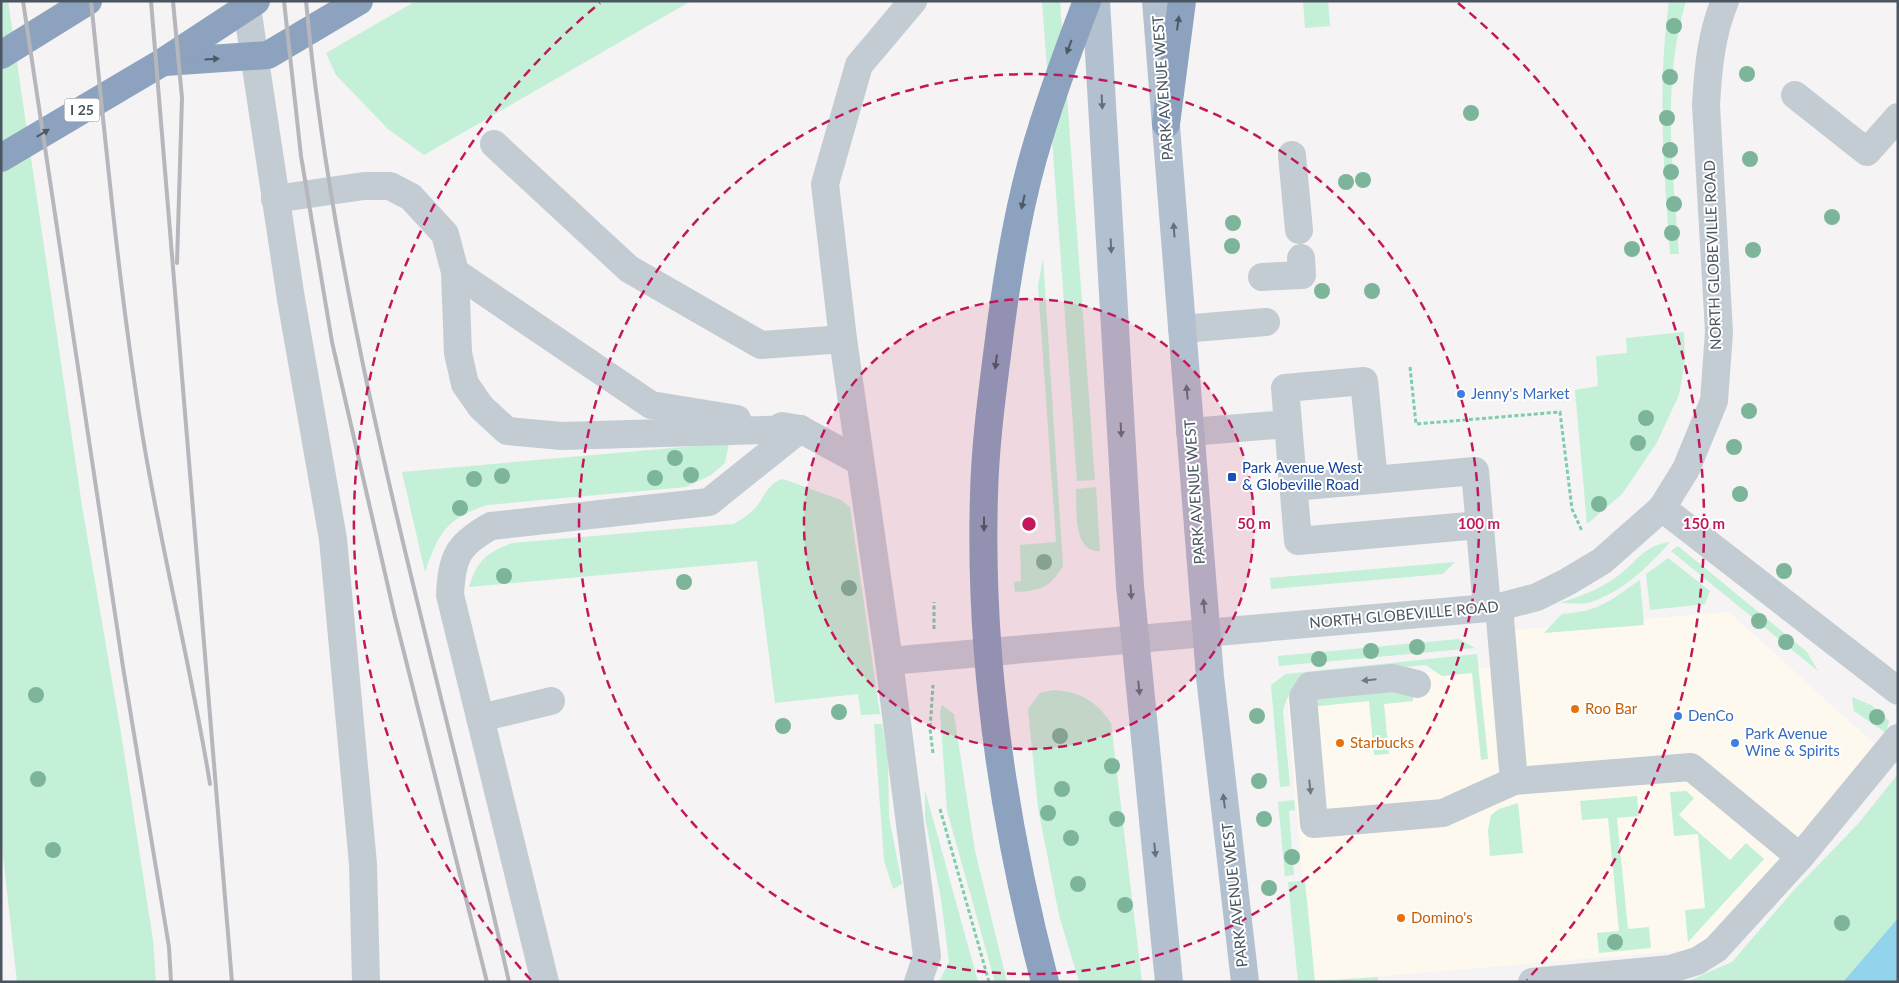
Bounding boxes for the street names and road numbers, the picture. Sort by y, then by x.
street label: PARK AVENUE WEST [1148,15,1176,161]
road number: I 25 [64,98,100,122]
street label: NORTH GLOBEVILLE ROAD [1700,160,1724,350]
street label: PARK AVENUE WEST [1180,419,1208,565]
street label: NORTH GLOBEVILLE ROAD [1308,597,1499,631]
street label: PARK AVENUE WEST [1217,822,1251,968]

